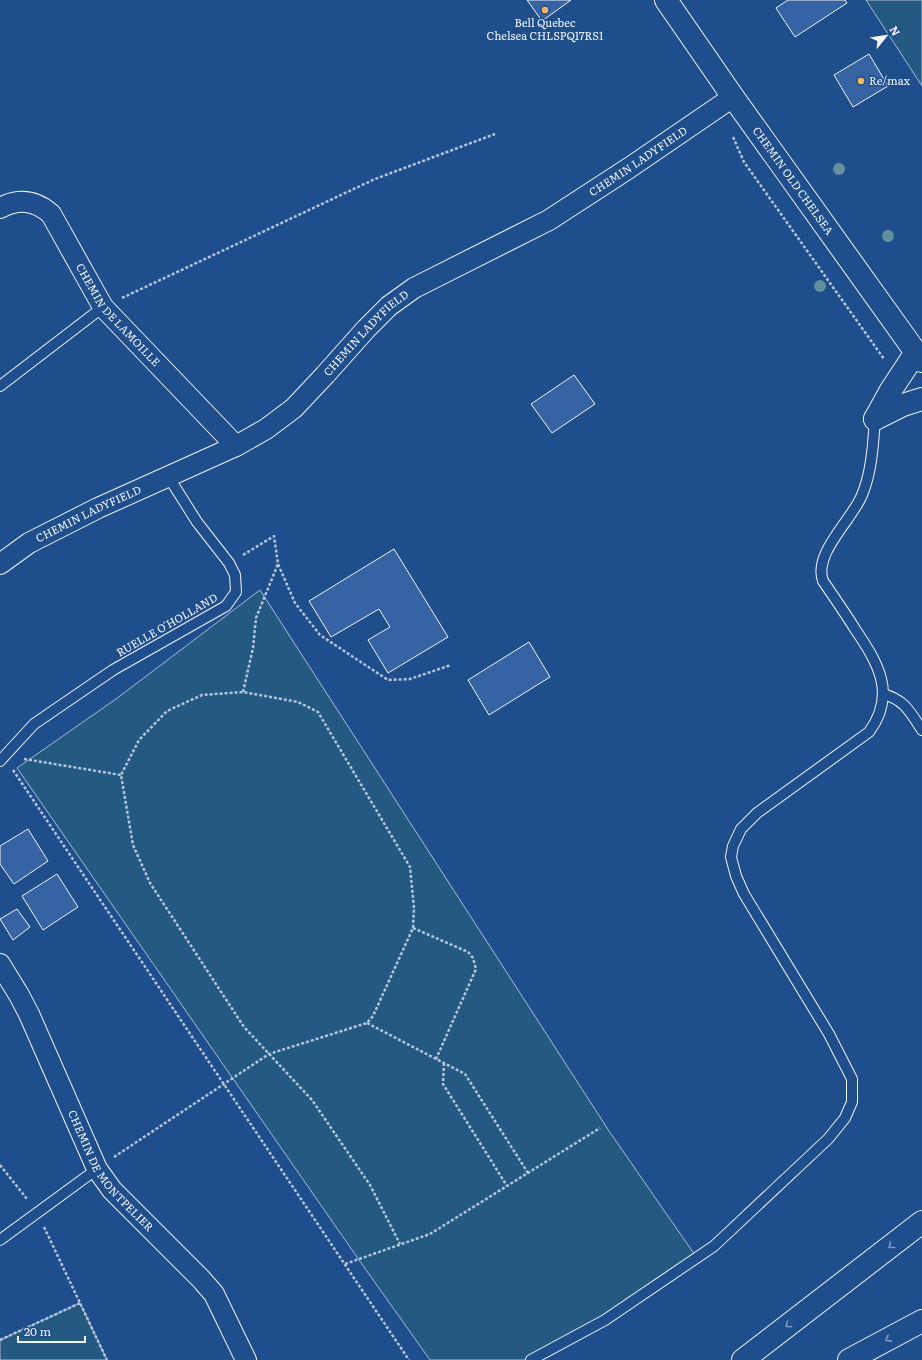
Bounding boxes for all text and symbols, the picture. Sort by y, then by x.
marker: Bell Quebec Chelsea CHLSPQ17RS1 [540,5,550,15]
place label: Bell Quebec Chelsea CHLSPQ17RS1 [487,14,604,43]
north arrow [866,16,906,56]
text: N [886,23,905,38]
place label: Re/max [869,72,911,88]
marker: Re/max [856,76,866,86]
street label: CHEMIN LADYFIELD [585,122,690,199]
street label: CHEMIN OLD CHELSEA [750,123,838,238]
street label: CHEMIN DE LAMOILLE [73,260,164,369]
street label: CHEMIN LADYFIELD [319,286,411,379]
street label: CHEMIN LADYFIELD [32,481,143,545]
street label: RUELLE O'HOLLAND [113,589,220,660]
street label: CHEMIN DE MONTPELIER [65,1107,158,1234]
one-way arrow [889,1241,896,1248]
scale bar [18,1318,85,1344]
one-way arrow [786,1320,793,1327]
text: 20 m [24,1322,51,1340]
one-way arrow [884,1335,892,1342]

